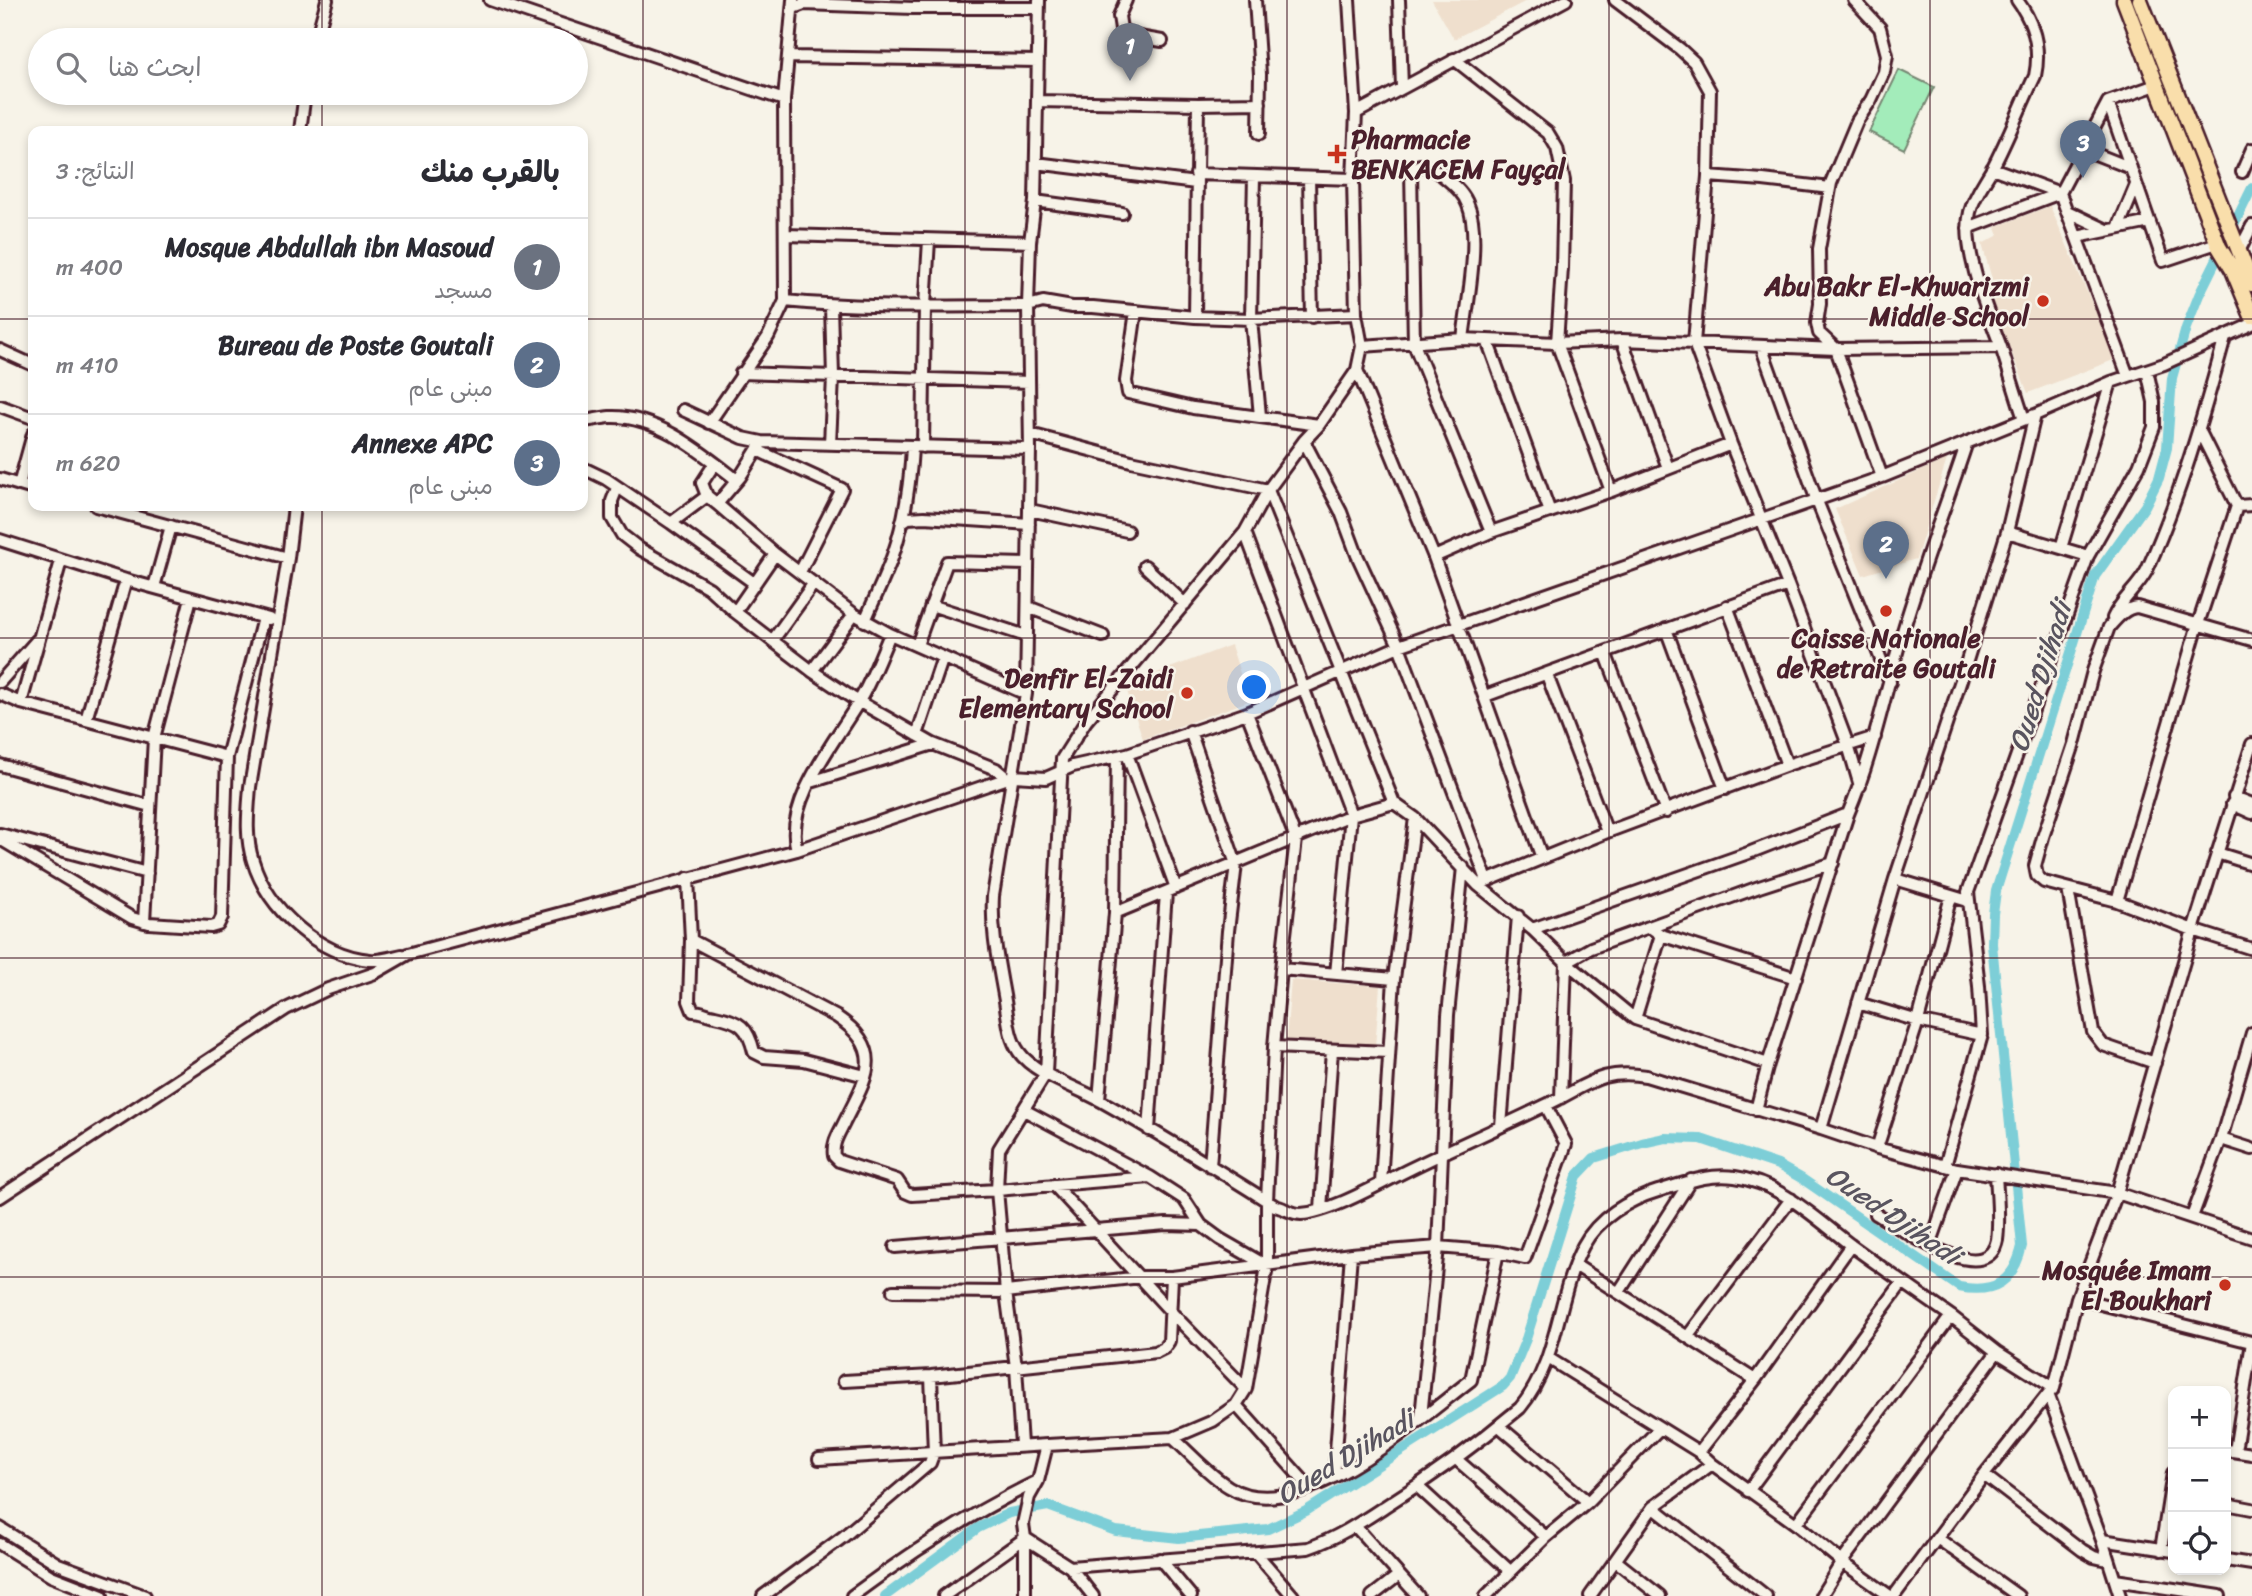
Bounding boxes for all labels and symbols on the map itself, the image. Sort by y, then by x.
pin: 1 [1107,23,1153,81]
place label: Pharmacie BENKACEM Fayçal [1351,116,1567,192]
pin: 3 [2060,120,2106,178]
marker: Pharmacie BENKACEM Fayçal [1329,146,1345,162]
place label: Abu Bakr El-Khwarizmi Middle School [1764,263,2031,339]
marker: Abu Bakr El-Khwarizmi Middle School [2035,293,2051,309]
pin: 2 [1863,521,1909,579]
water label: Oued Djihadi [1994,591,2088,758]
marker: Caisse Nationale de Retraite Goutali [1878,603,1894,619]
place label: Caisse Nationale de Retraite Goutali [1777,615,1997,691]
place label: Denfir El-Zaidi Elementary School [958,655,1175,731]
your location [1237,670,1271,704]
marker: Denfir El-Zaidi Elementary School [1179,685,1195,701]
water label: Oued Djihadi [1815,1152,1975,1281]
place label: Mosquée Imam El Boukhari [2041,1247,2213,1323]
marker: Mosquée Imam El Boukhari [2217,1277,2233,1293]
water label: Oued Djihadi [1266,1394,1428,1518]

